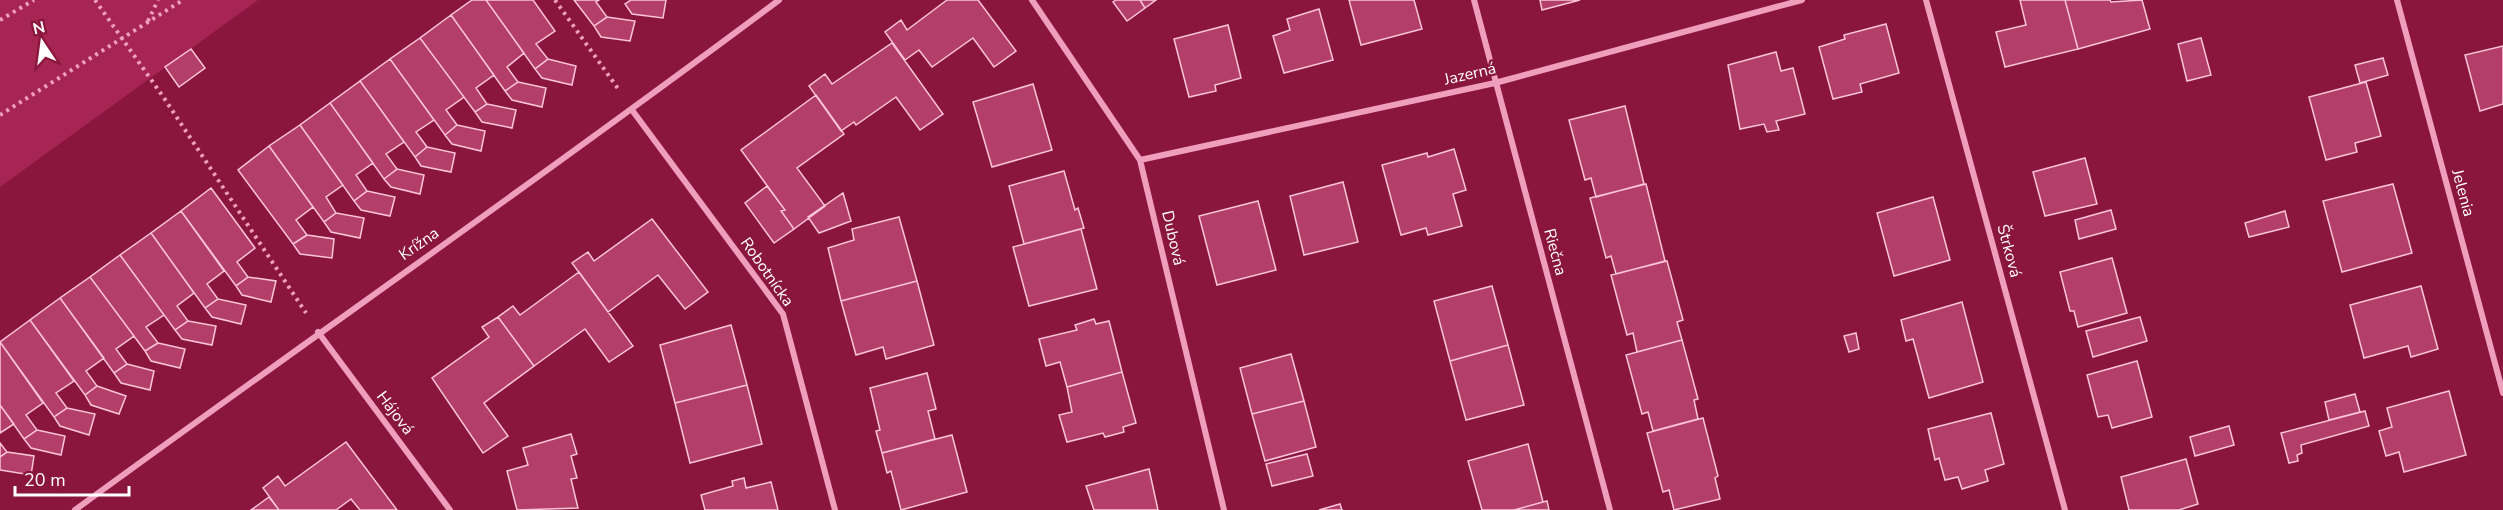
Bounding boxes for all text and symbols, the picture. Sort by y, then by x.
north arrow [12,12,72,72]
text: N [31,16,47,40]
street label: Jazerná [1441,57,1498,91]
street label: Jelenia [2446,166,2480,219]
street label: Dubová [1156,208,1190,268]
street label: Krížna [394,222,444,266]
street label: Štrková [1991,222,2027,280]
street label: Riečna [1538,226,1572,278]
street label: Robotnícka [735,233,799,311]
street label: Hájová [371,387,419,439]
scale bar [15,459,129,497]
text: 20 m [24,468,66,492]

